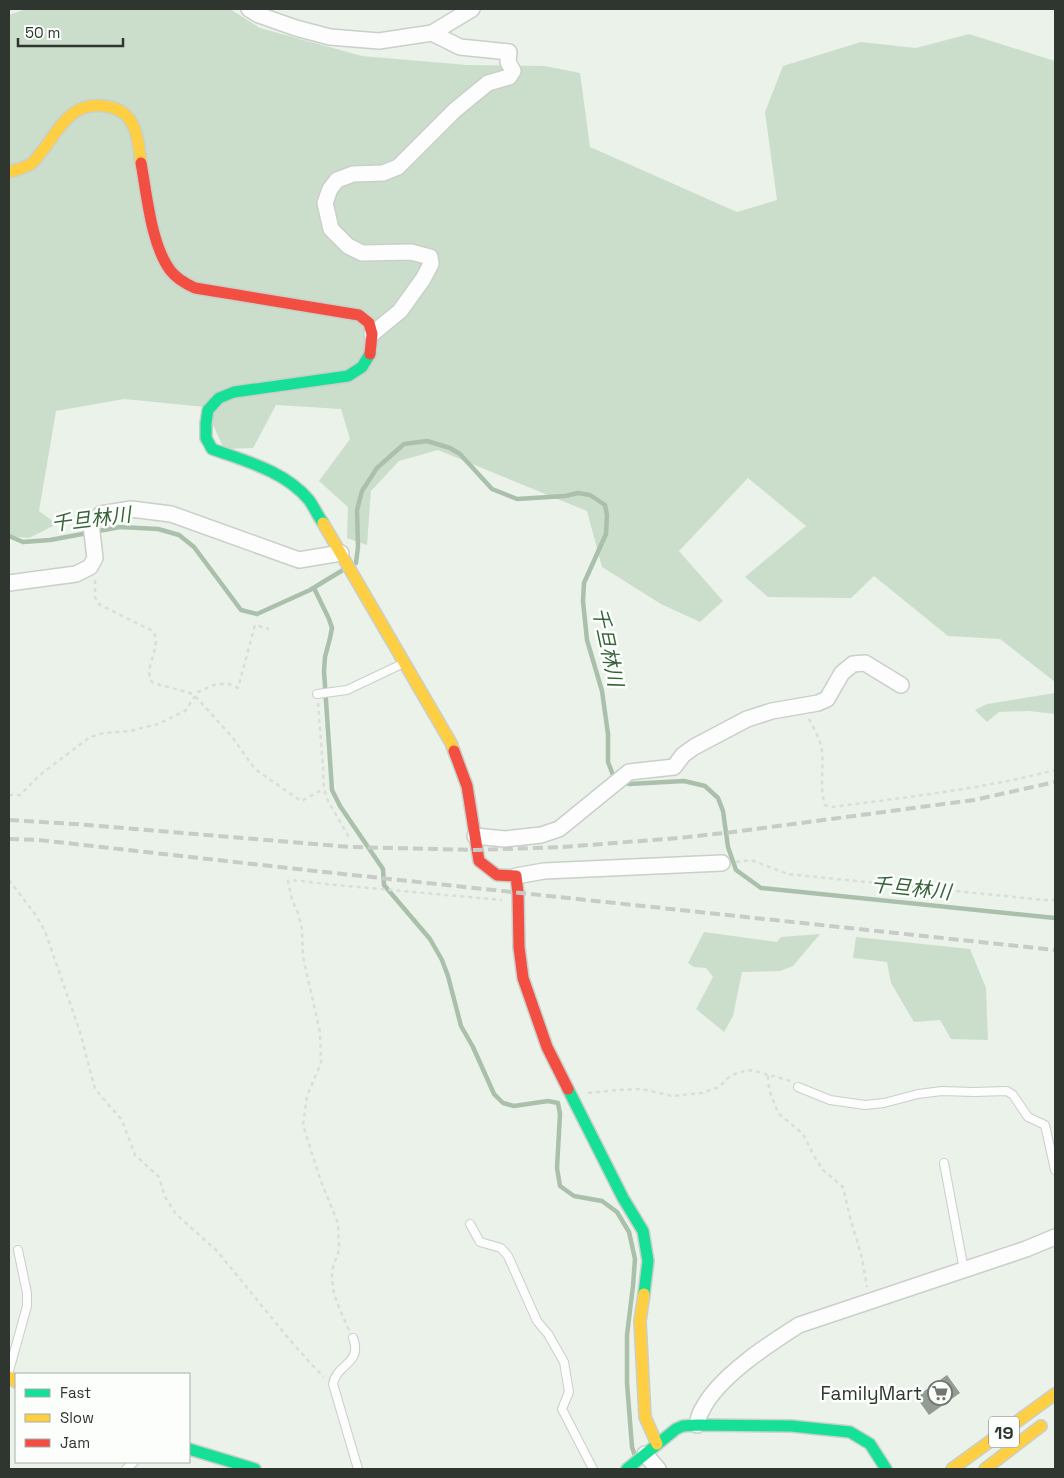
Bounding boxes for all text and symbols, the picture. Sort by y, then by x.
scale bar [18,15,122,47]
text: 50 m [25,23,60,42]
water label: 千旦林川 [50,501,134,537]
water label: 千旦林川 [587,605,629,691]
water label: 千旦林川 [870,871,954,905]
legend [15,1373,190,1463]
supermarket icon: FamilyMart [927,1380,953,1406]
place label: FamilyMart [820,1381,922,1406]
text: Fast [60,1383,91,1402]
text: Slow [60,1408,94,1427]
road number: 19 [989,1416,1019,1448]
text: Jam [60,1433,90,1452]

